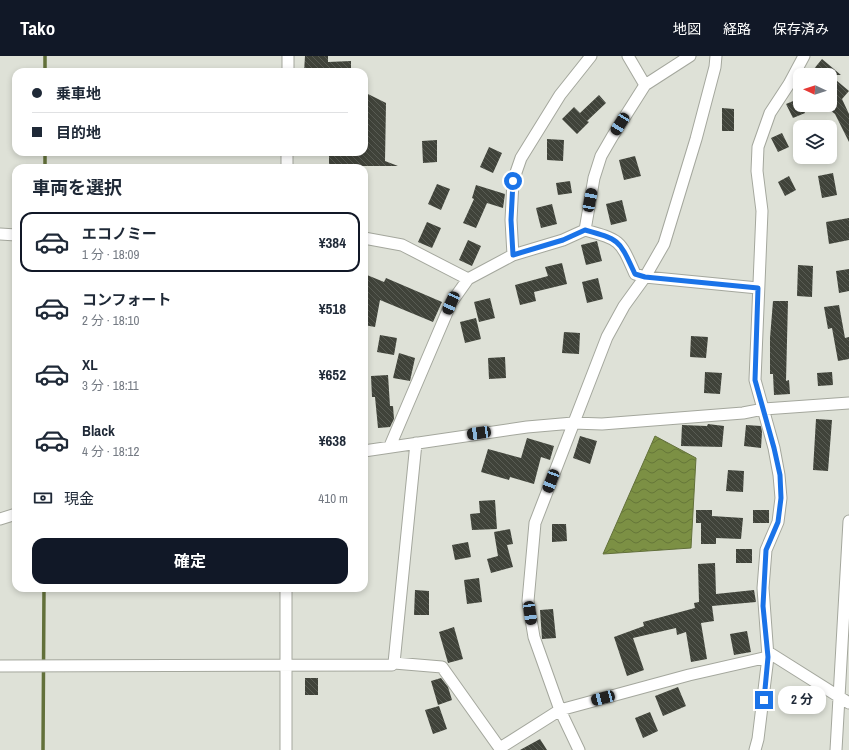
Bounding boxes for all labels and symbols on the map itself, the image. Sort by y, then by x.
north arrow [793,68,837,112]
car [609,111,631,137]
route start [504,172,522,190]
car [582,187,598,213]
car [441,290,461,316]
car [466,425,492,441]
car [541,468,561,494]
car [522,600,538,626]
callout: 2 分 [778,686,826,714]
car [590,689,616,707]
route end [755,691,773,709]

